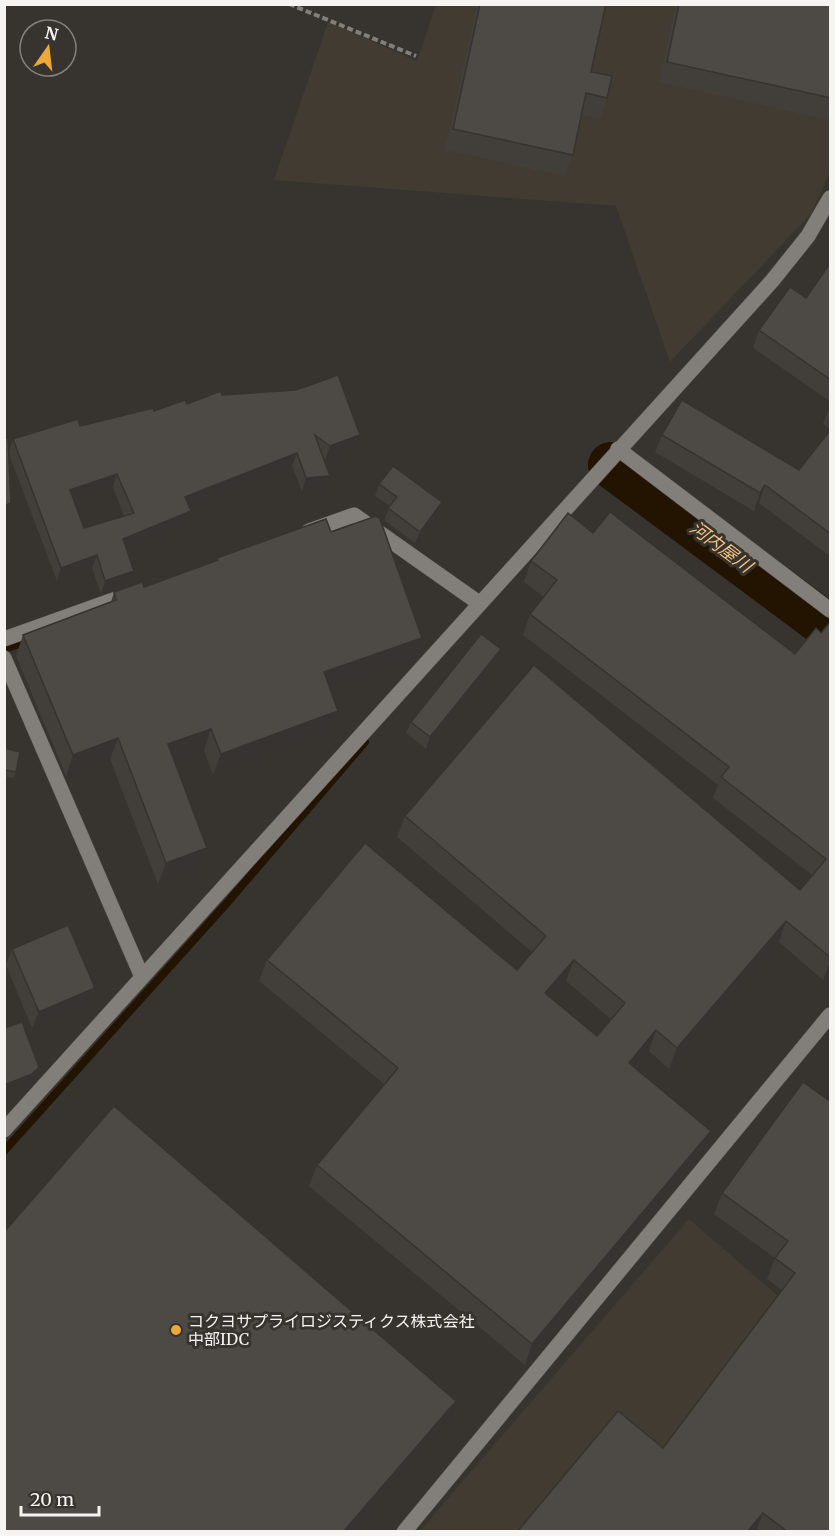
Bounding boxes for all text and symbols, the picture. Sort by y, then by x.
north arrow [18,18,78,78]
text: N [43,22,61,45]
water label: 河内屋川 [686,516,759,579]
place label: コクヨサプライロジスティクス株式会社 中部IDC [188,1311,475,1349]
marker: コクヨサプライロジスティクス株式会社 中部IDC [169,1323,183,1337]
scale bar [21,1479,99,1517]
text: 20 m [30,1488,74,1511]

